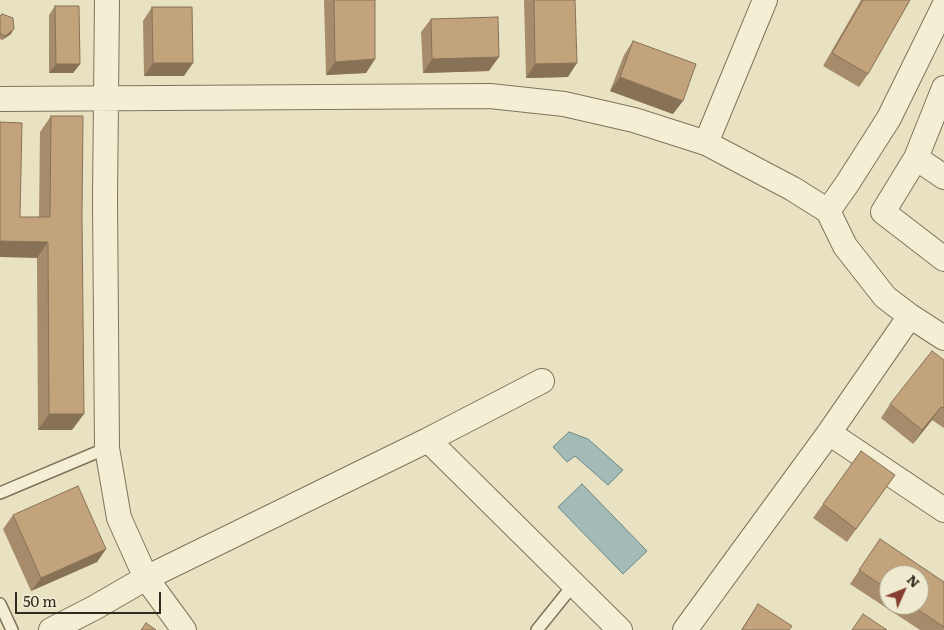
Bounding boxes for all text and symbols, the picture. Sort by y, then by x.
north arrow [879,565,929,615]
text: N [903,569,925,591]
scale bar [18,582,164,614]
text: 50 m [23,589,57,612]

